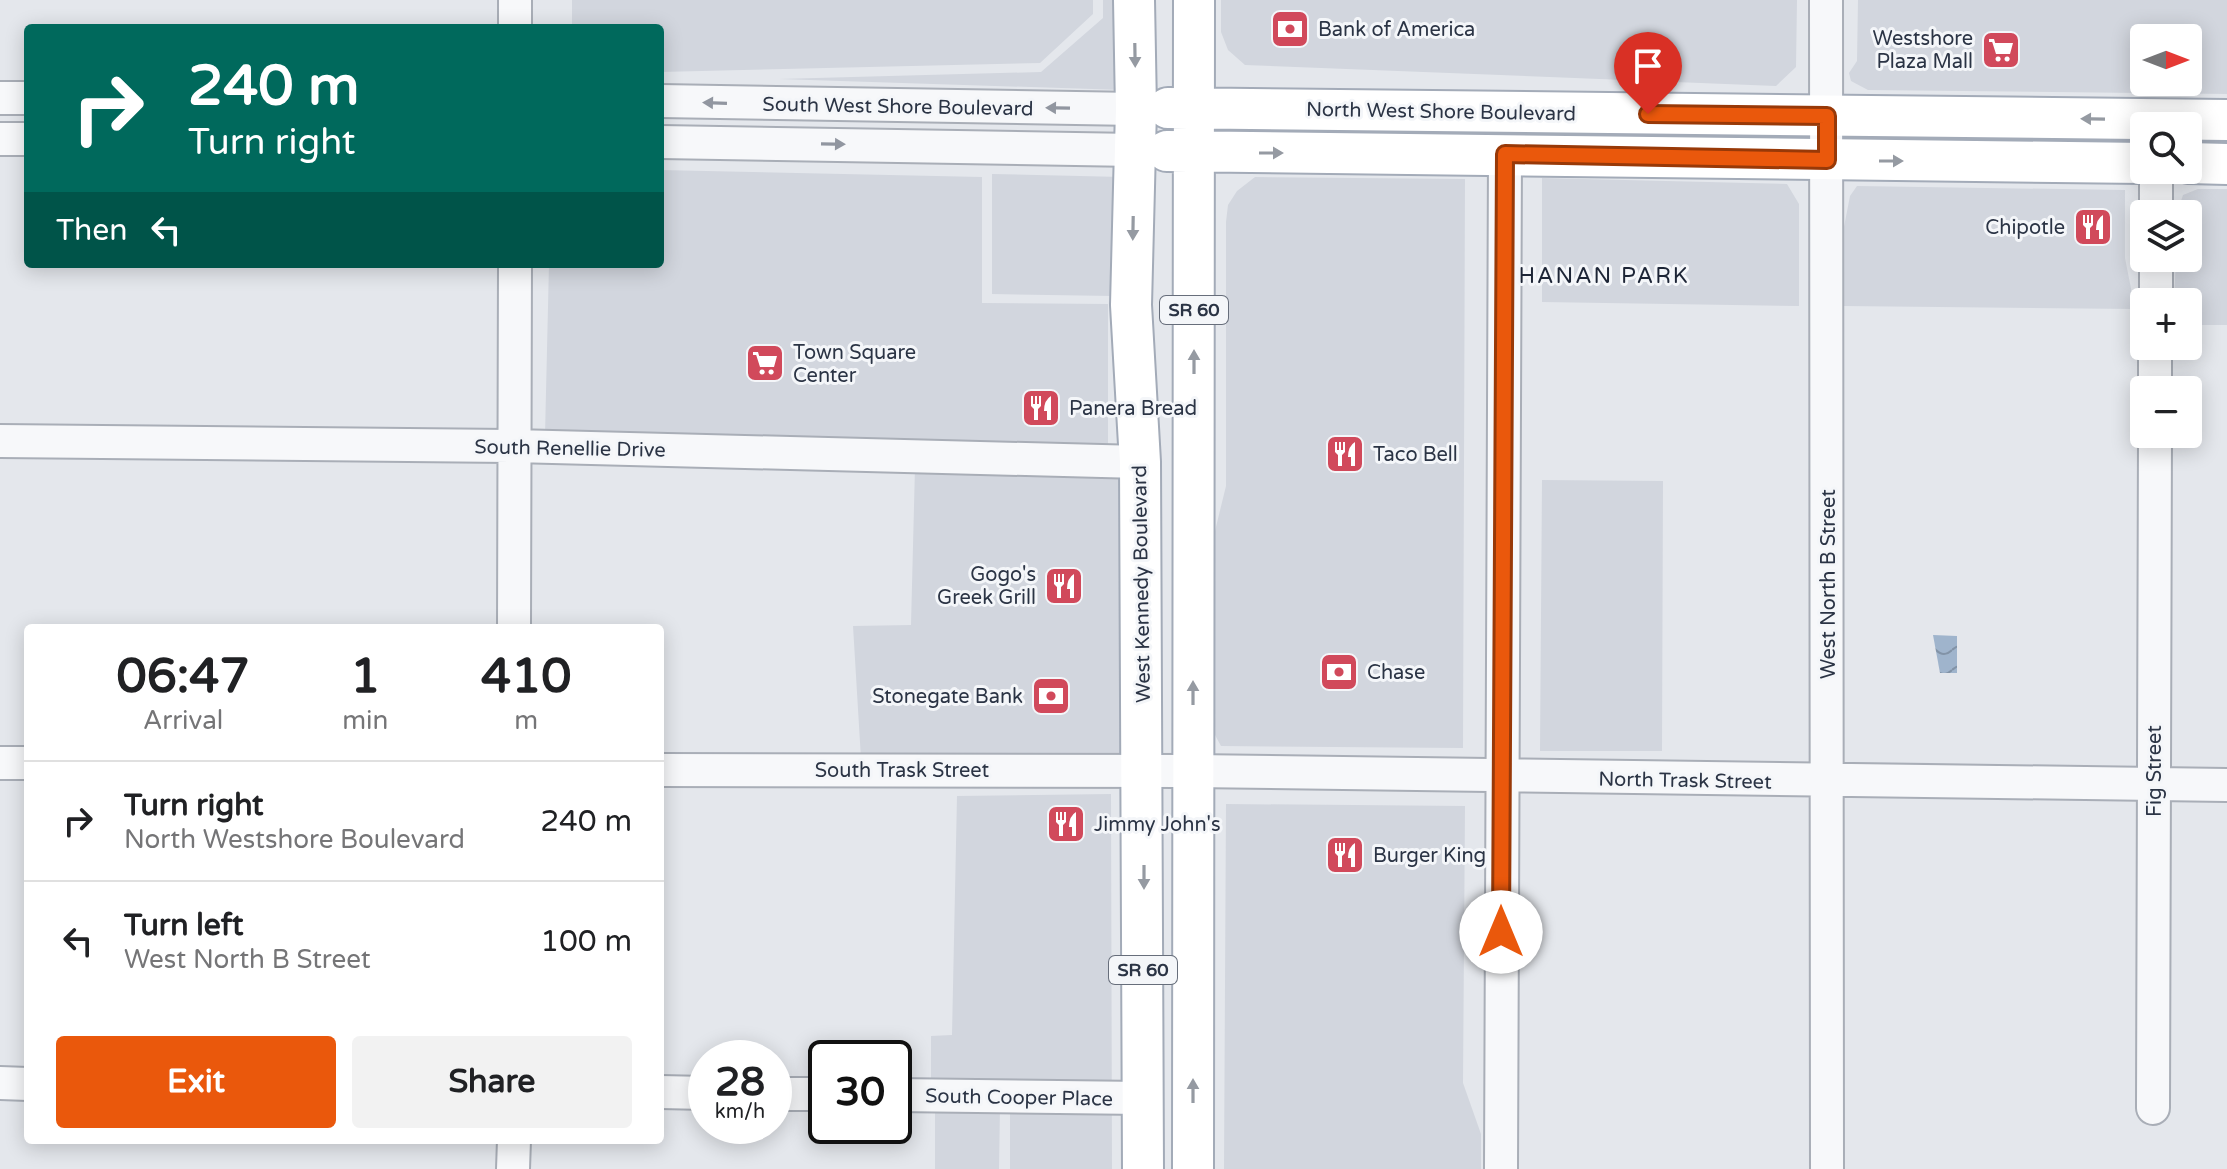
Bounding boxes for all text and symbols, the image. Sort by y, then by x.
bank icon: Bank of America [1269,8,1311,50]
place label: Bank of America [1318,18,1475,42]
north arrow [2130,24,2202,96]
map controls [2130,24,2202,448]
place label: Westshore Plaza Mall [1873,27,1973,74]
supermarket icon: Westshore Plaza Mall [1980,29,2022,71]
pin [1614,32,1682,114]
one-way arrow [1128,43,1141,68]
icon: arrive [1626,44,1670,88]
text: 240 m [188,53,359,120]
icon: right [56,56,160,160]
street label: South West Shore Boulevard [762,93,1034,121]
one-way arrow [702,97,727,109]
street label: North West Shore Boulevard [1306,98,1576,126]
one-way arrow [1045,102,1070,114]
button: search [2130,112,2202,184]
one-way arrow [2080,113,2105,125]
text: Turn right [188,121,355,164]
one-way arrow [821,138,846,150]
one-way arrow [1259,147,1284,159]
one-way arrow [1879,155,1904,167]
button: layers [2130,200,2202,272]
restaurant icon: Chipotle [2072,206,2114,248]
icon: left [144,208,188,252]
text: Then [56,212,128,249]
one-way arrow [1126,216,1139,241]
place label: Chipotle [1985,216,2065,240]
district label: HANAN PARK [1518,263,1690,289]
button: + [2130,288,2202,360]
road number: SR 60 [1160,296,1228,324]
place label: Town Square Center [793,341,916,388]
supermarket icon: Town Square Center [744,342,786,384]
one-way arrow [1188,349,1200,374]
button: − [2130,376,2202,448]
restaurant icon: Panera Bread [1020,387,1062,429]
place label: Panera Bread [1069,397,1197,421]
restaurant icon: Taco Bell [1324,433,1366,475]
street label: South Renellie Drive [474,435,666,463]
place label: Taco Bell [1373,443,1458,467]
street label: West Kennedy Boulevard [1128,465,1156,703]
street label: West North B Street [1817,489,1841,679]
place label: Gogo's Greek Grill [937,563,1036,610]
restaurant icon: Gogo's Greek Grill [1043,565,1085,607]
text: 06:47 [117,648,250,706]
text: 1 [350,648,380,706]
text: 410 [481,648,571,706]
bank icon: Chase [1318,651,1360,693]
place label: Chase [1367,661,1425,685]
bank icon: Stonegate Bank [1030,675,1072,717]
one-way arrow [1187,680,1199,705]
place label: Stonegate Bank [872,685,1023,709]
text: Arrival [143,705,223,736]
text: min [342,705,388,736]
text: m [514,705,538,736]
street label: Fig Street [2143,725,2167,817]
street label: South Trask Street [815,759,990,783]
street label: North Trask Street [1598,767,1772,795]
text: Turn right [124,787,264,824]
icon: right [56,799,100,843]
text: 240 m [540,803,632,840]
restaurant icon: Jimmy John's [1045,803,1087,845]
place label: Jimmy John's [1094,813,1221,837]
text: North Westshore Boulevard [124,824,465,855]
restaurant icon: Burger King [1324,834,1366,876]
place label: Burger King [1373,844,1486,868]
one-way arrow [1138,865,1150,890]
position arrow [1459,890,1543,974]
text: Turn left [124,907,243,944]
icon: left [56,919,100,963]
text: 100 m [540,923,632,960]
text: West North B Street [124,944,371,975]
road number: SR 60 [1109,956,1177,984]
button: Exit [56,1036,336,1128]
button: Share [352,1036,632,1128]
speed limit sign: 30 [808,1040,912,1144]
text: 28 [715,1058,765,1106]
one-way arrow [1187,1078,1199,1103]
street label: South Cooper Place [925,1084,1113,1112]
text: km/h [715,1100,765,1124]

